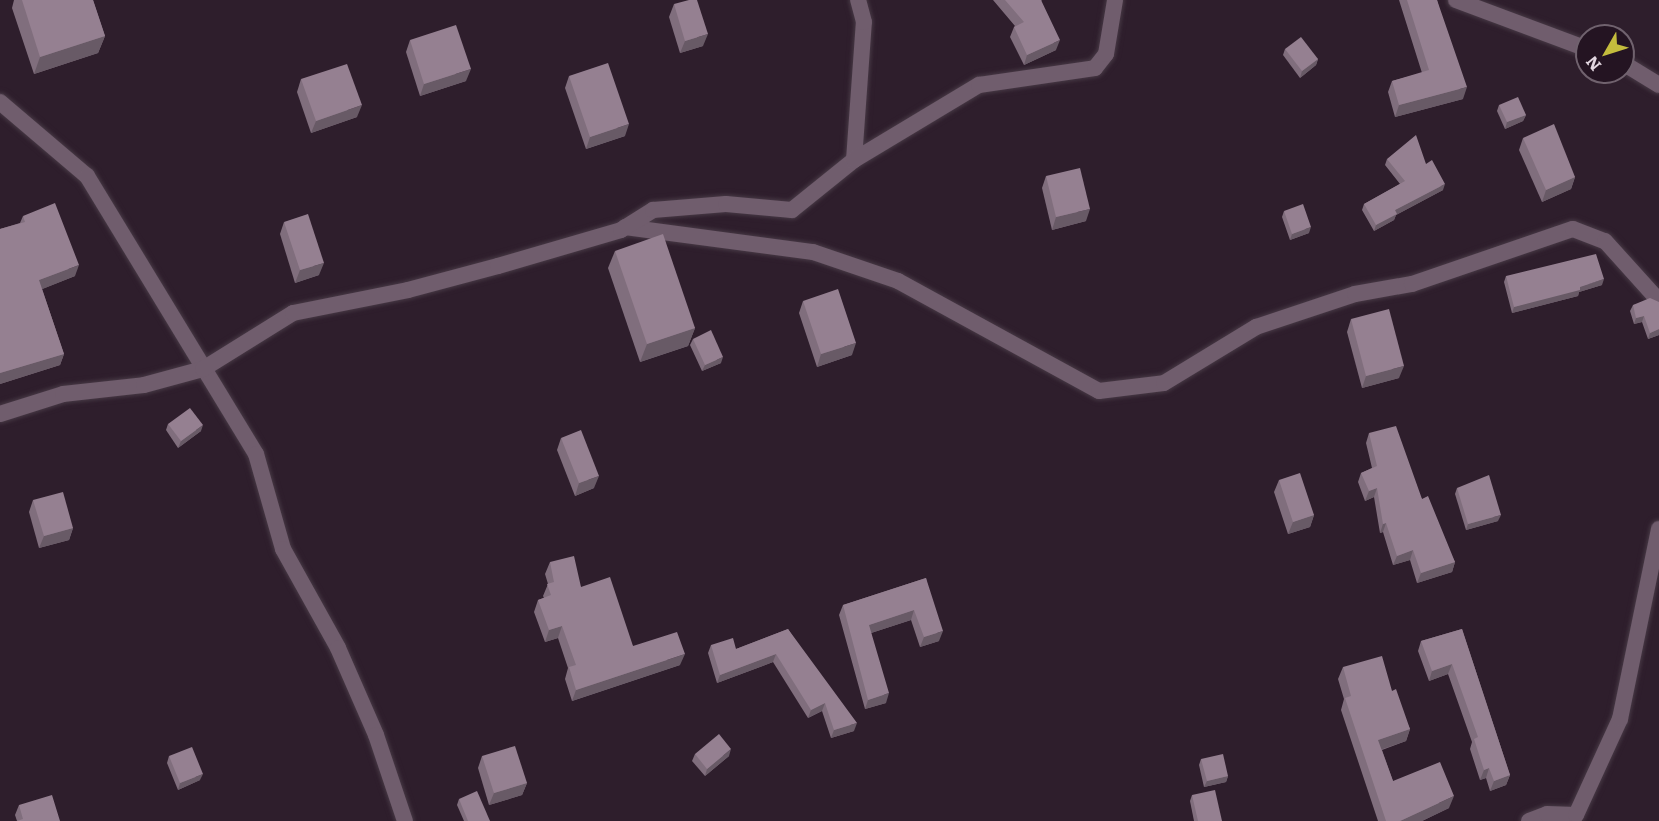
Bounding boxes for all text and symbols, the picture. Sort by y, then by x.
north arrow [1575,24,1635,84]
text: N [1579,51,1606,77]

